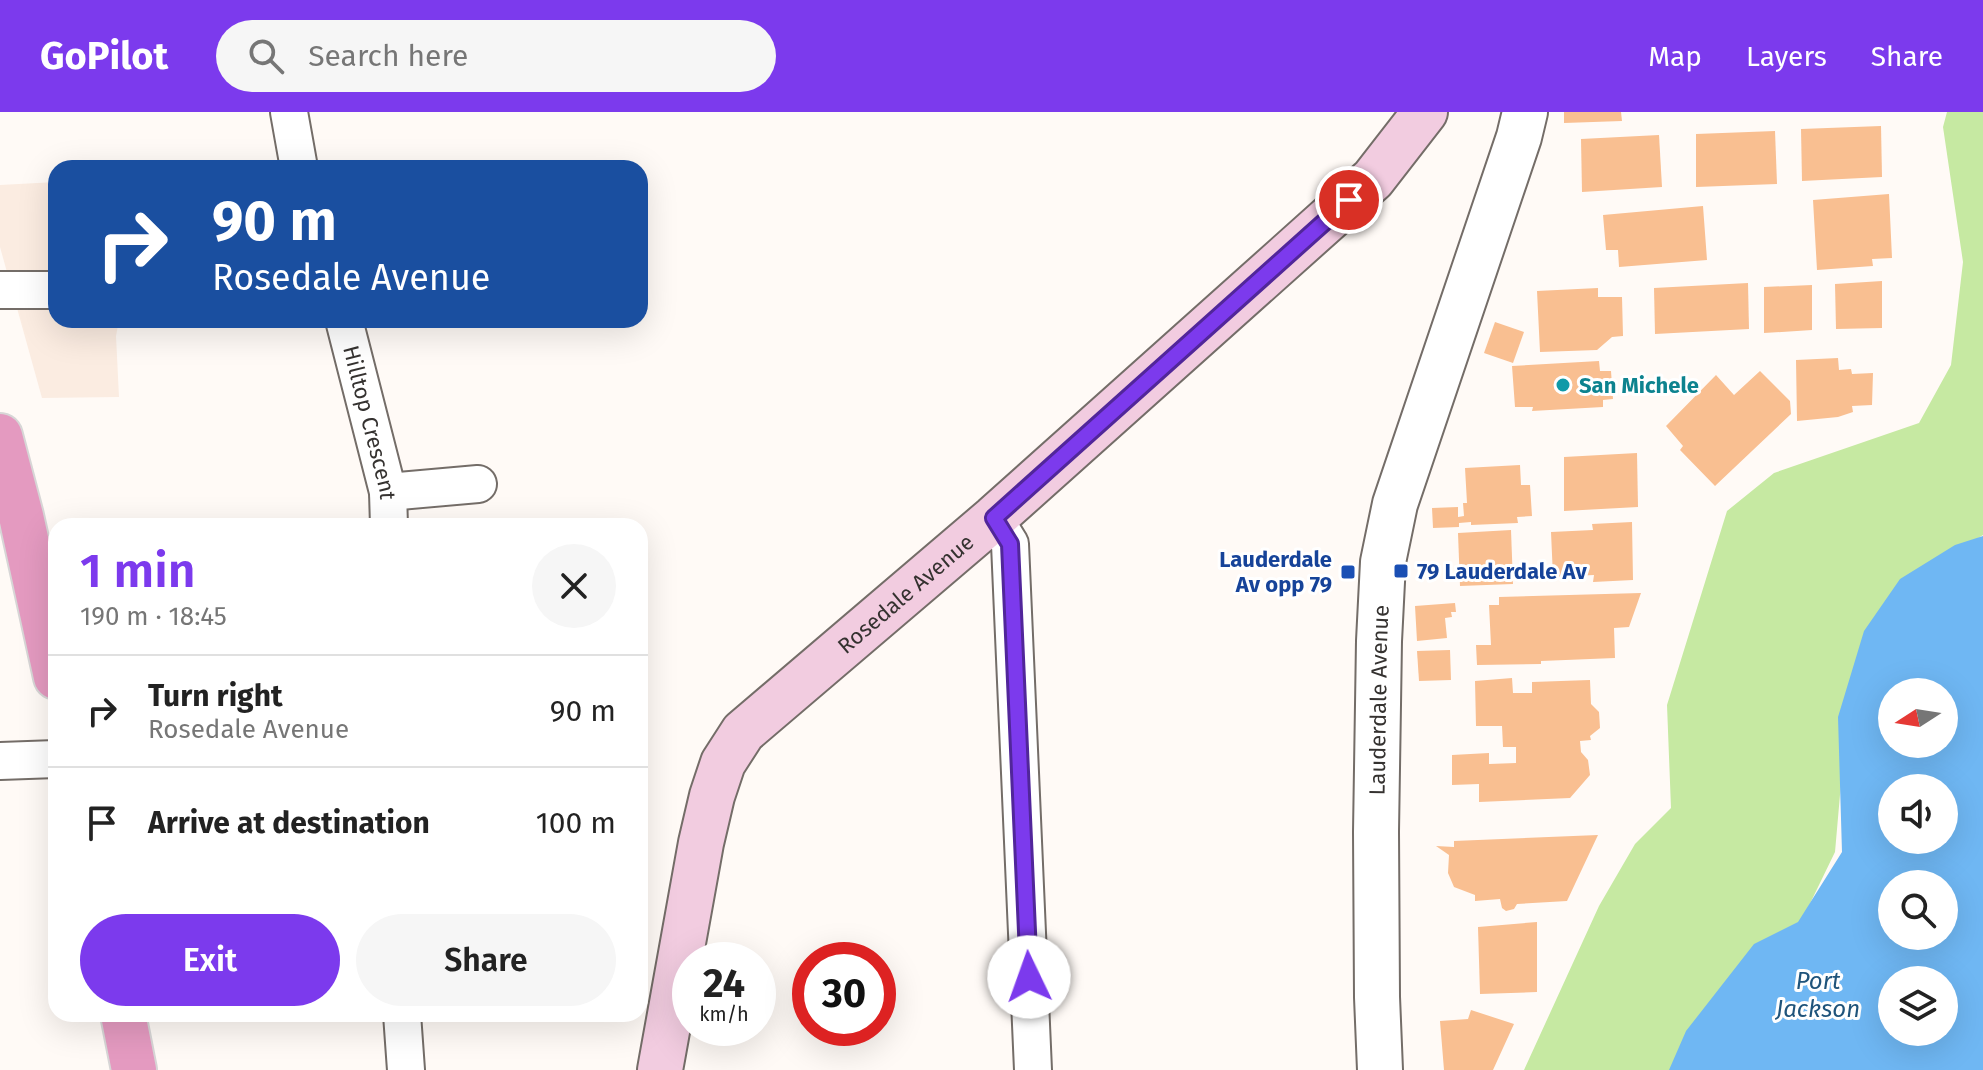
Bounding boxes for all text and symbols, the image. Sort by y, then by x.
search box [216,20,776,92]
text: GoPilot [40,33,168,79]
icon: search [244,34,288,78]
text: Search here [308,38,468,74]
text: Map [1648,40,1702,73]
text: Layers [1746,40,1827,73]
text: Share [1871,40,1943,73]
pin [1315,166,1383,234]
icon: arrive [1327,178,1371,222]
text: 90 m [212,188,337,255]
icon: right [80,192,184,296]
text: Rosedale Avenue [212,256,490,300]
street label: Hilltop Crescent [337,343,401,500]
place label: San Michele [1579,372,1699,399]
marker: San Michele [1554,376,1572,394]
street label: Rosedale Avenue [832,528,979,659]
text: 1 min [80,542,196,600]
button: close [532,544,616,628]
place label: Lauderdale Av opp 79 [1219,546,1332,598]
place label: 79 Lauderdale Av [1417,558,1588,585]
marker: 79 Lauderdale Av [1392,562,1410,580]
marker: Lauderdale Av opp 79 [1339,563,1357,581]
text: 190 m · 18:45 [80,601,227,632]
street label: Lauderdale Avenue [1364,604,1395,796]
text: Turn right [148,678,283,714]
north arrow [1878,678,1958,758]
map controls [1878,678,1958,1046]
icon: right [80,689,124,733]
text: 90 m [550,693,616,729]
text: Rosedale Avenue [148,714,349,745]
button: sound [1878,774,1958,854]
icon: arrive [80,801,124,845]
text: Arrive at destination [148,805,430,841]
text: 100 m [536,805,616,841]
button: search [1878,870,1958,950]
button: Exit [80,914,340,1006]
button: Share [356,914,616,1006]
position arrow [987,935,1071,1019]
speed limit sign: 30 [792,942,896,1046]
text: 24 [703,960,745,1008]
button: layers [1878,966,1958,1046]
water label: Port Jackson [1774,967,1860,1023]
text: km/h [699,1002,749,1026]

